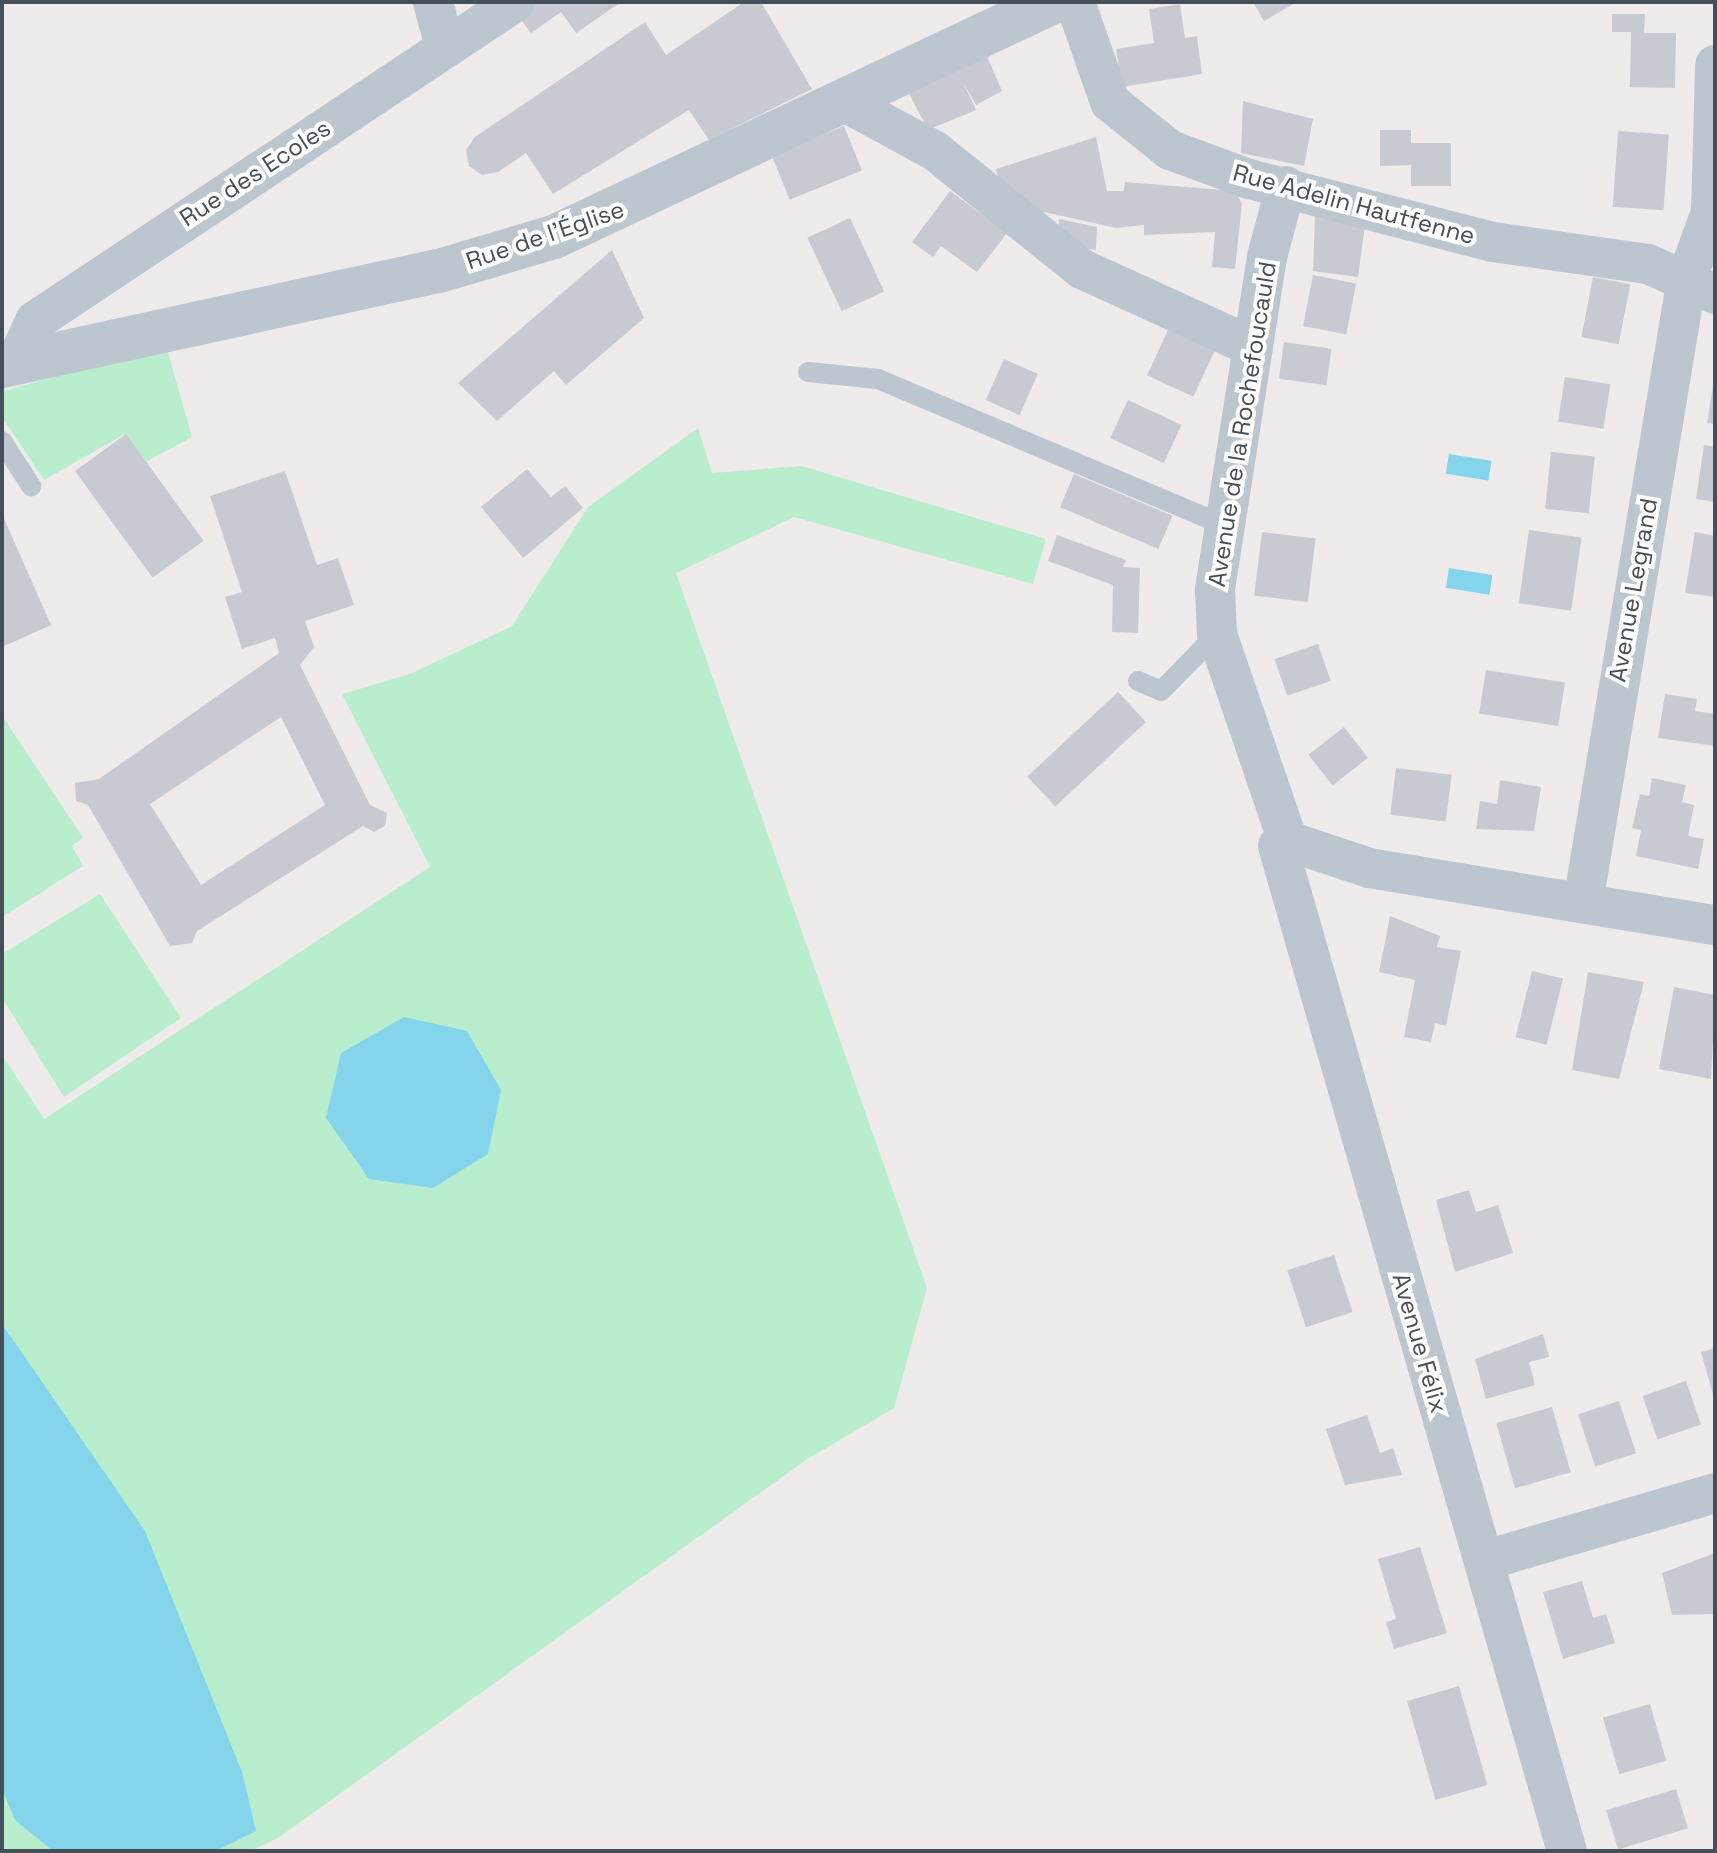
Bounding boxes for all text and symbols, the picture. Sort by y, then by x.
street label: Rue des Ecoles [174,114,336,232]
street label: Rue Adelin Hautfenne [1230,158,1478,250]
street label: Rue de l'Église [462,194,628,276]
street label: Avenue de la Rochefoucauld [1202,259,1282,589]
street label: Avenue Legrand [1603,496,1663,684]
street label: Avenue Félix [1386,1270,1454,1416]

